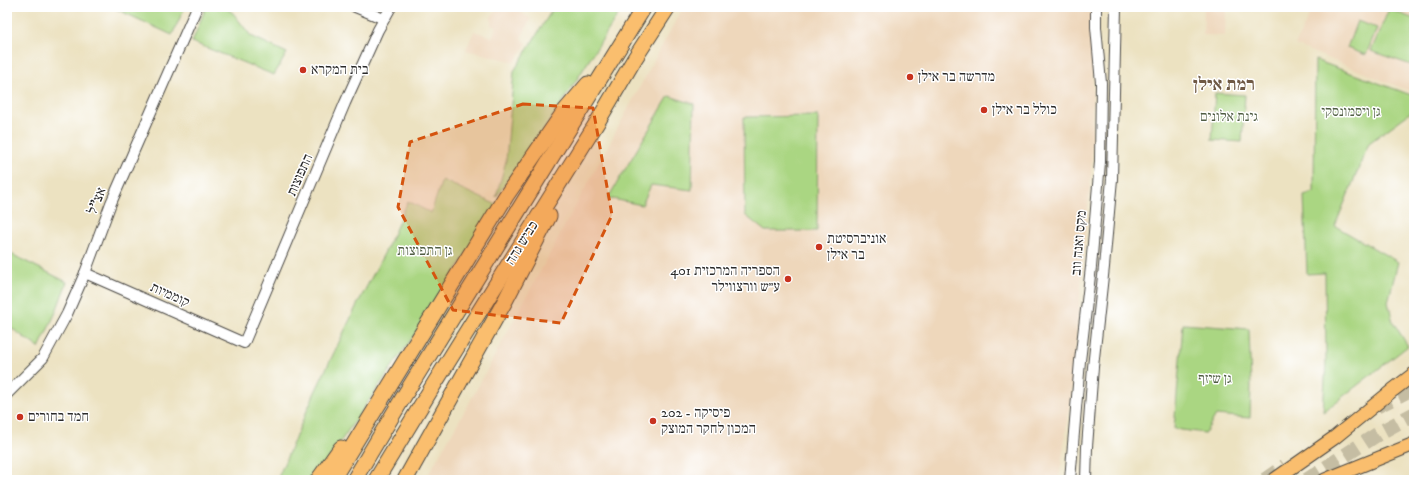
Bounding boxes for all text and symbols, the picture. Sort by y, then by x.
place label: בית המקרא [311,61,369,79]
marker: בית המקרא [298,65,308,75]
place label: מדרשה בר אילן [918,68,995,86]
marker: מדרשה בר אילן [905,72,915,82]
district label: רמת אילן [1193,74,1255,96]
place label: כולל בר אילן [992,101,1057,119]
park label: גן ויסמונסקי [1321,103,1381,121]
marker: כולל בר אילן [979,105,989,115]
park label: גינת אלונים [1200,108,1258,126]
street label: התפוצות [283,151,317,199]
street label: אצ"ל [83,185,111,217]
street label: מקס ואנה ווב [1067,210,1091,276]
street label: כביש גהה [502,218,542,268]
place label: אוניברסיטת בר אילן [827,230,887,264]
park label: גן התפוצות [397,242,453,260]
marker: אוניברסיטת בר אילן [814,242,824,252]
place label: 401 הספריה המרכזית ע״ש וורצווילר [670,262,780,296]
marker: 401 הספריה המרכזית ע״ש וורצווילר [783,274,793,284]
street label: קוממיות [147,278,193,312]
park label: גן שיזף [1198,370,1232,388]
place label: 202 - פיסיקה המכון לחקר המוצק [661,404,756,438]
place label: חמד בחורים [28,408,89,426]
marker: חמד בחורים [15,412,25,422]
marker: 202 - פיסיקה המכון לחקר המוצק [648,416,658,426]

